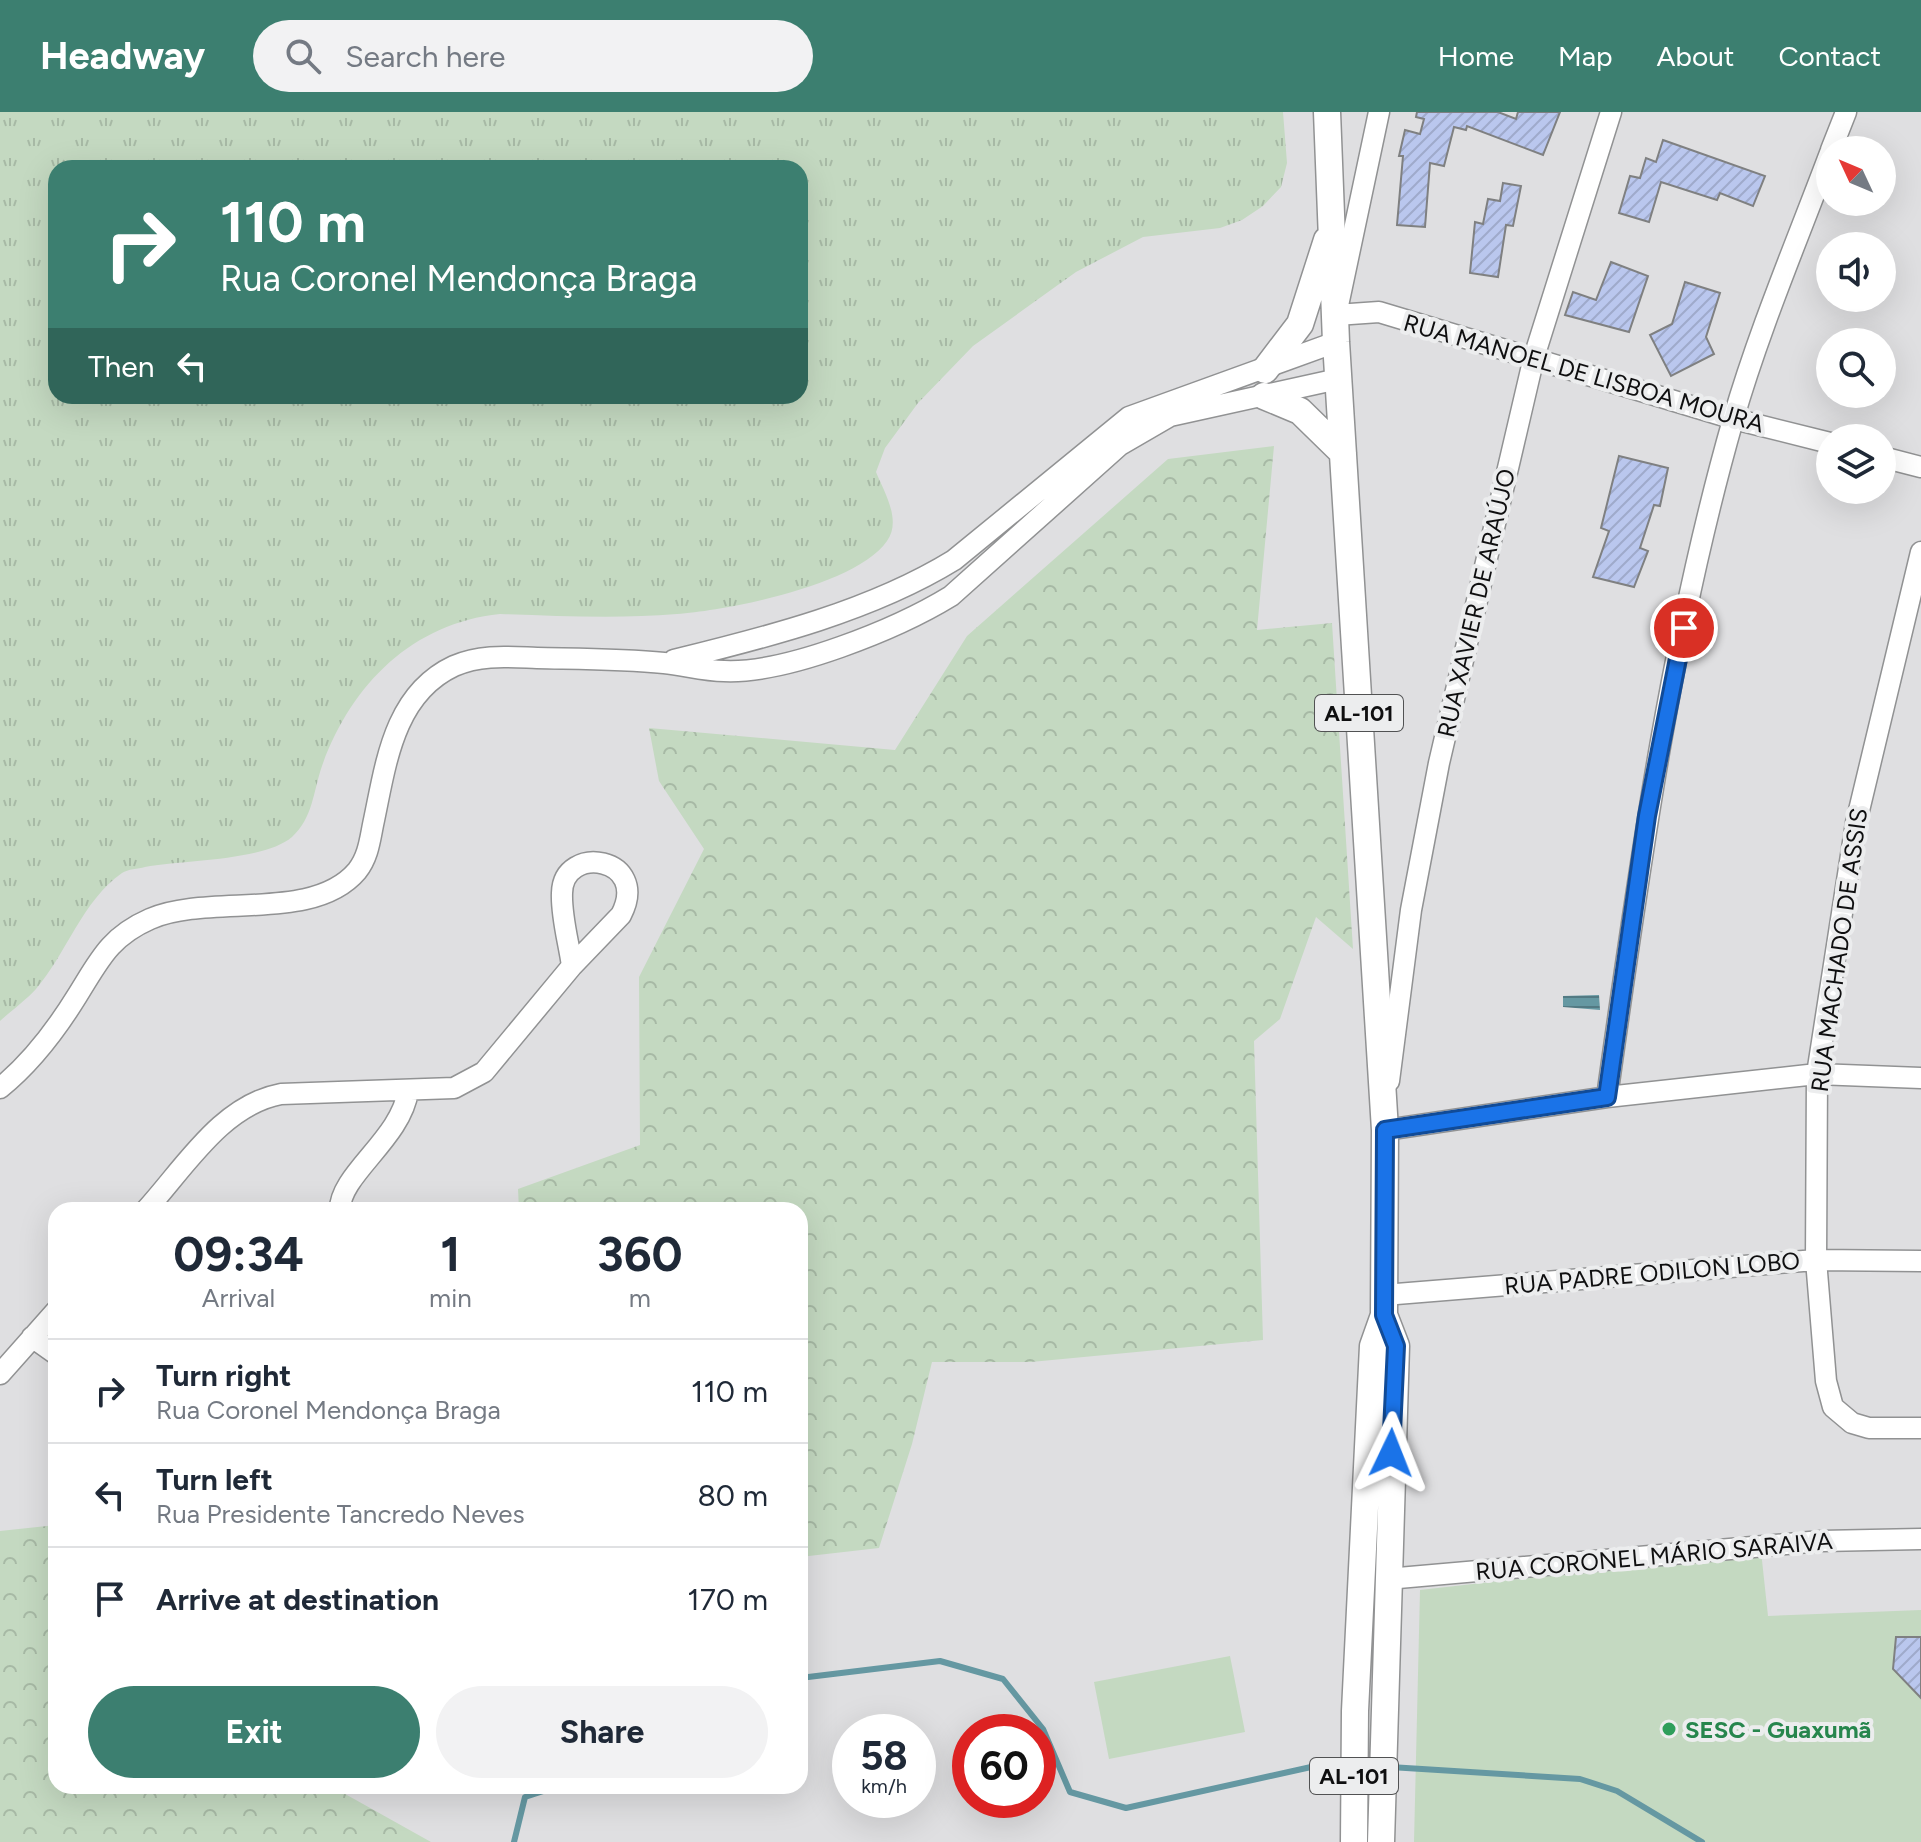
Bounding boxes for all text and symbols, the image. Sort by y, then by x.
search box [253,20,813,92]
text: Headway [40,33,205,79]
icon: search [281,34,325,78]
text: Search here [345,38,505,75]
text: Home [1438,39,1514,73]
text: Map [1558,39,1613,73]
text: About [1657,39,1734,73]
text: Contact [1778,39,1881,73]
north arrow [1816,136,1896,216]
map controls [1816,136,1896,504]
text: 110 m [220,189,366,256]
icon: right [88,192,192,296]
button: sound [1816,232,1896,312]
text: Rua Coronel Mendonça Braga [220,257,697,300]
street label: RUA MANOEL DE LISBOA MOURA [1400,308,1768,439]
button: search [1816,328,1896,408]
icon: left [170,344,214,388]
text: Then [88,348,154,385]
button: layers [1816,424,1896,504]
street label: RUA XAVIER DE ARAÚJO [1431,466,1521,740]
pin [1650,594,1718,662]
icon: arrive [1662,606,1706,650]
road number: AL-101 [1315,695,1403,731]
street label: RUA MACHADO DE ASSIS [1805,806,1873,1094]
text: 09:34 [173,1225,304,1283]
text: 1 [440,1225,461,1283]
text: 360 [597,1225,683,1283]
street label: RUA PADRE ODILON LOBO [1503,1246,1801,1300]
text: Arrival [202,1282,275,1314]
text: min [429,1282,472,1314]
text: m [629,1282,651,1314]
text: Turn right [156,1357,291,1394]
icon: right [88,1369,132,1413]
text: 110 m [691,1373,768,1410]
text: Rua Coronel Mendonça Braga [156,1394,501,1426]
position arrow [1349,1411,1433,1495]
text: Turn left [156,1461,273,1498]
icon: left [88,1473,132,1517]
text: 80 m [697,1477,768,1514]
text: Rua Presidente Tancredo Neves [156,1498,525,1530]
street label: RUA CORONEL MÁRIO SARAIVA [1474,1526,1834,1586]
icon: arrive [88,1577,132,1621]
text: Arrive at destination [156,1581,439,1618]
text: 170 m [687,1581,768,1618]
button: Exit [88,1686,420,1778]
button: Share [436,1686,768,1778]
speed limit sign: 60 [952,1714,1056,1818]
place label: SESC - Guaxumã [1685,1715,1871,1744]
marker: SESC - Guaxumã [1660,1720,1678,1738]
text: 58 [860,1732,908,1780]
road number: AL-101 [1310,1758,1398,1794]
text: km/h [861,1774,907,1798]

